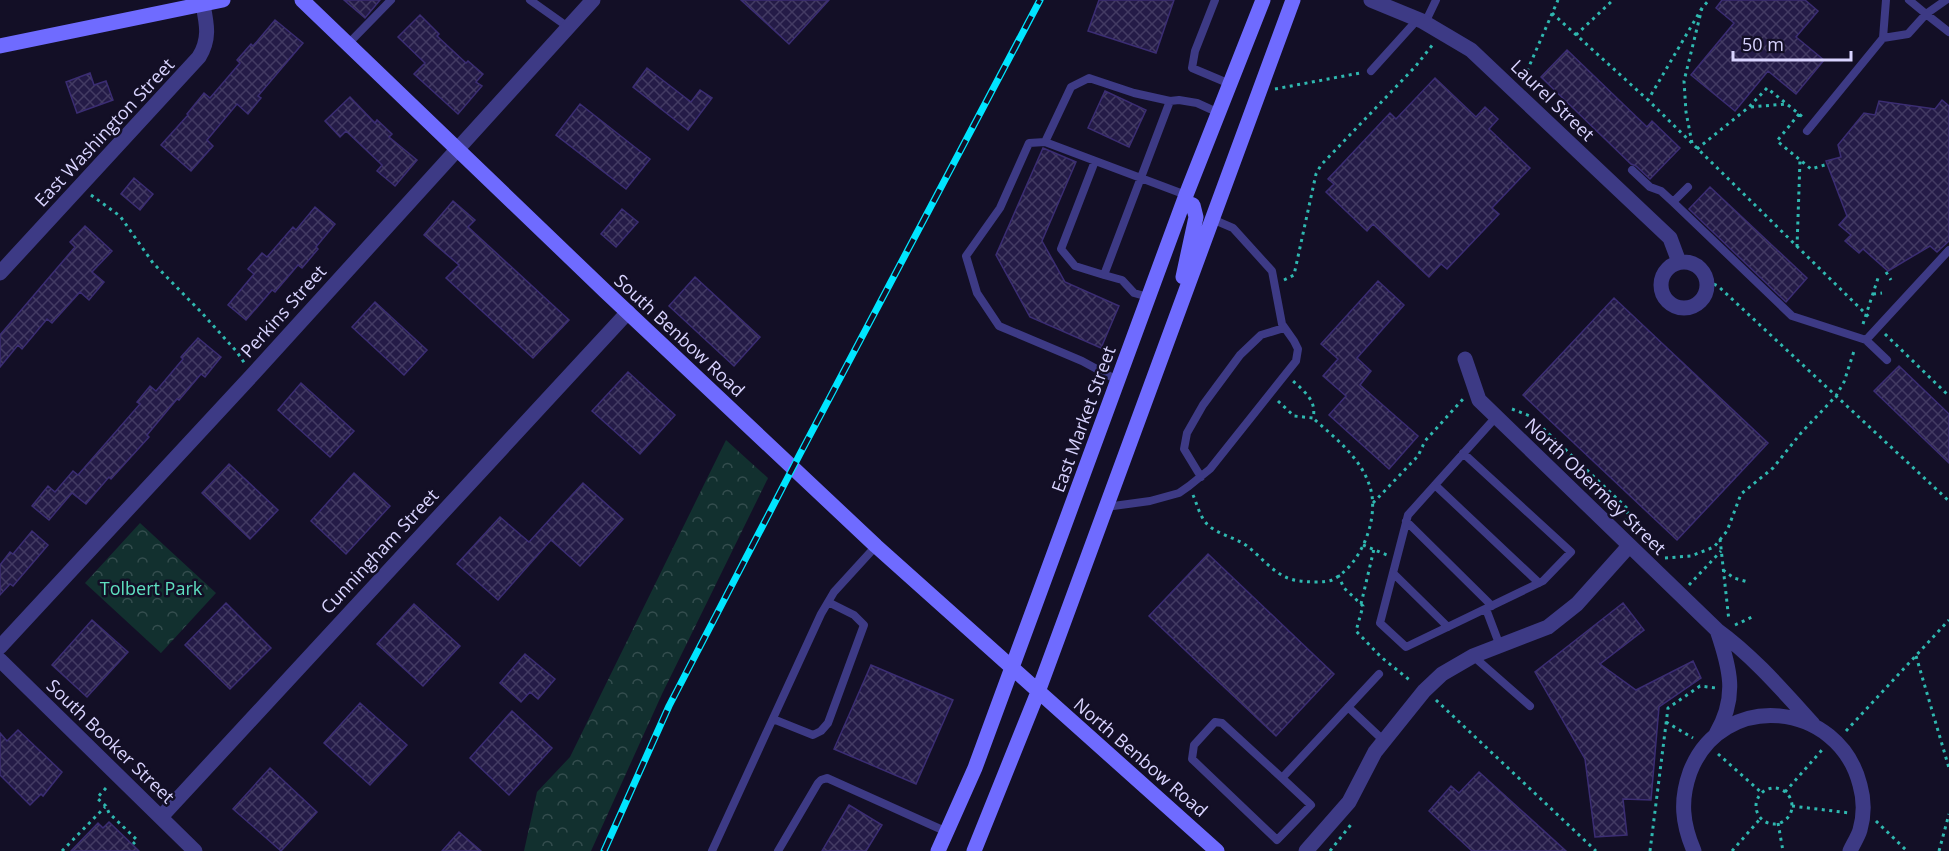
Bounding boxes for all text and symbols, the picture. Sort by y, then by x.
scale bar [1733,24,1852,62]
text: 50 m [1742,32,1784,56]
street label: East Washington Street [29,53,179,211]
street label: Laurel Street [1506,54,1600,146]
street label: Perkins Street [235,260,331,362]
street label: South Benbow Road [610,268,750,402]
street label: East Market Street [1045,342,1121,496]
street label: North Obermey Street [1520,412,1672,560]
street label: Cunningham Street [315,483,443,619]
park label: Tolbert Park [100,576,203,600]
street label: South Booker Street [42,674,180,808]
street label: North Benbow Road [1069,692,1213,822]

